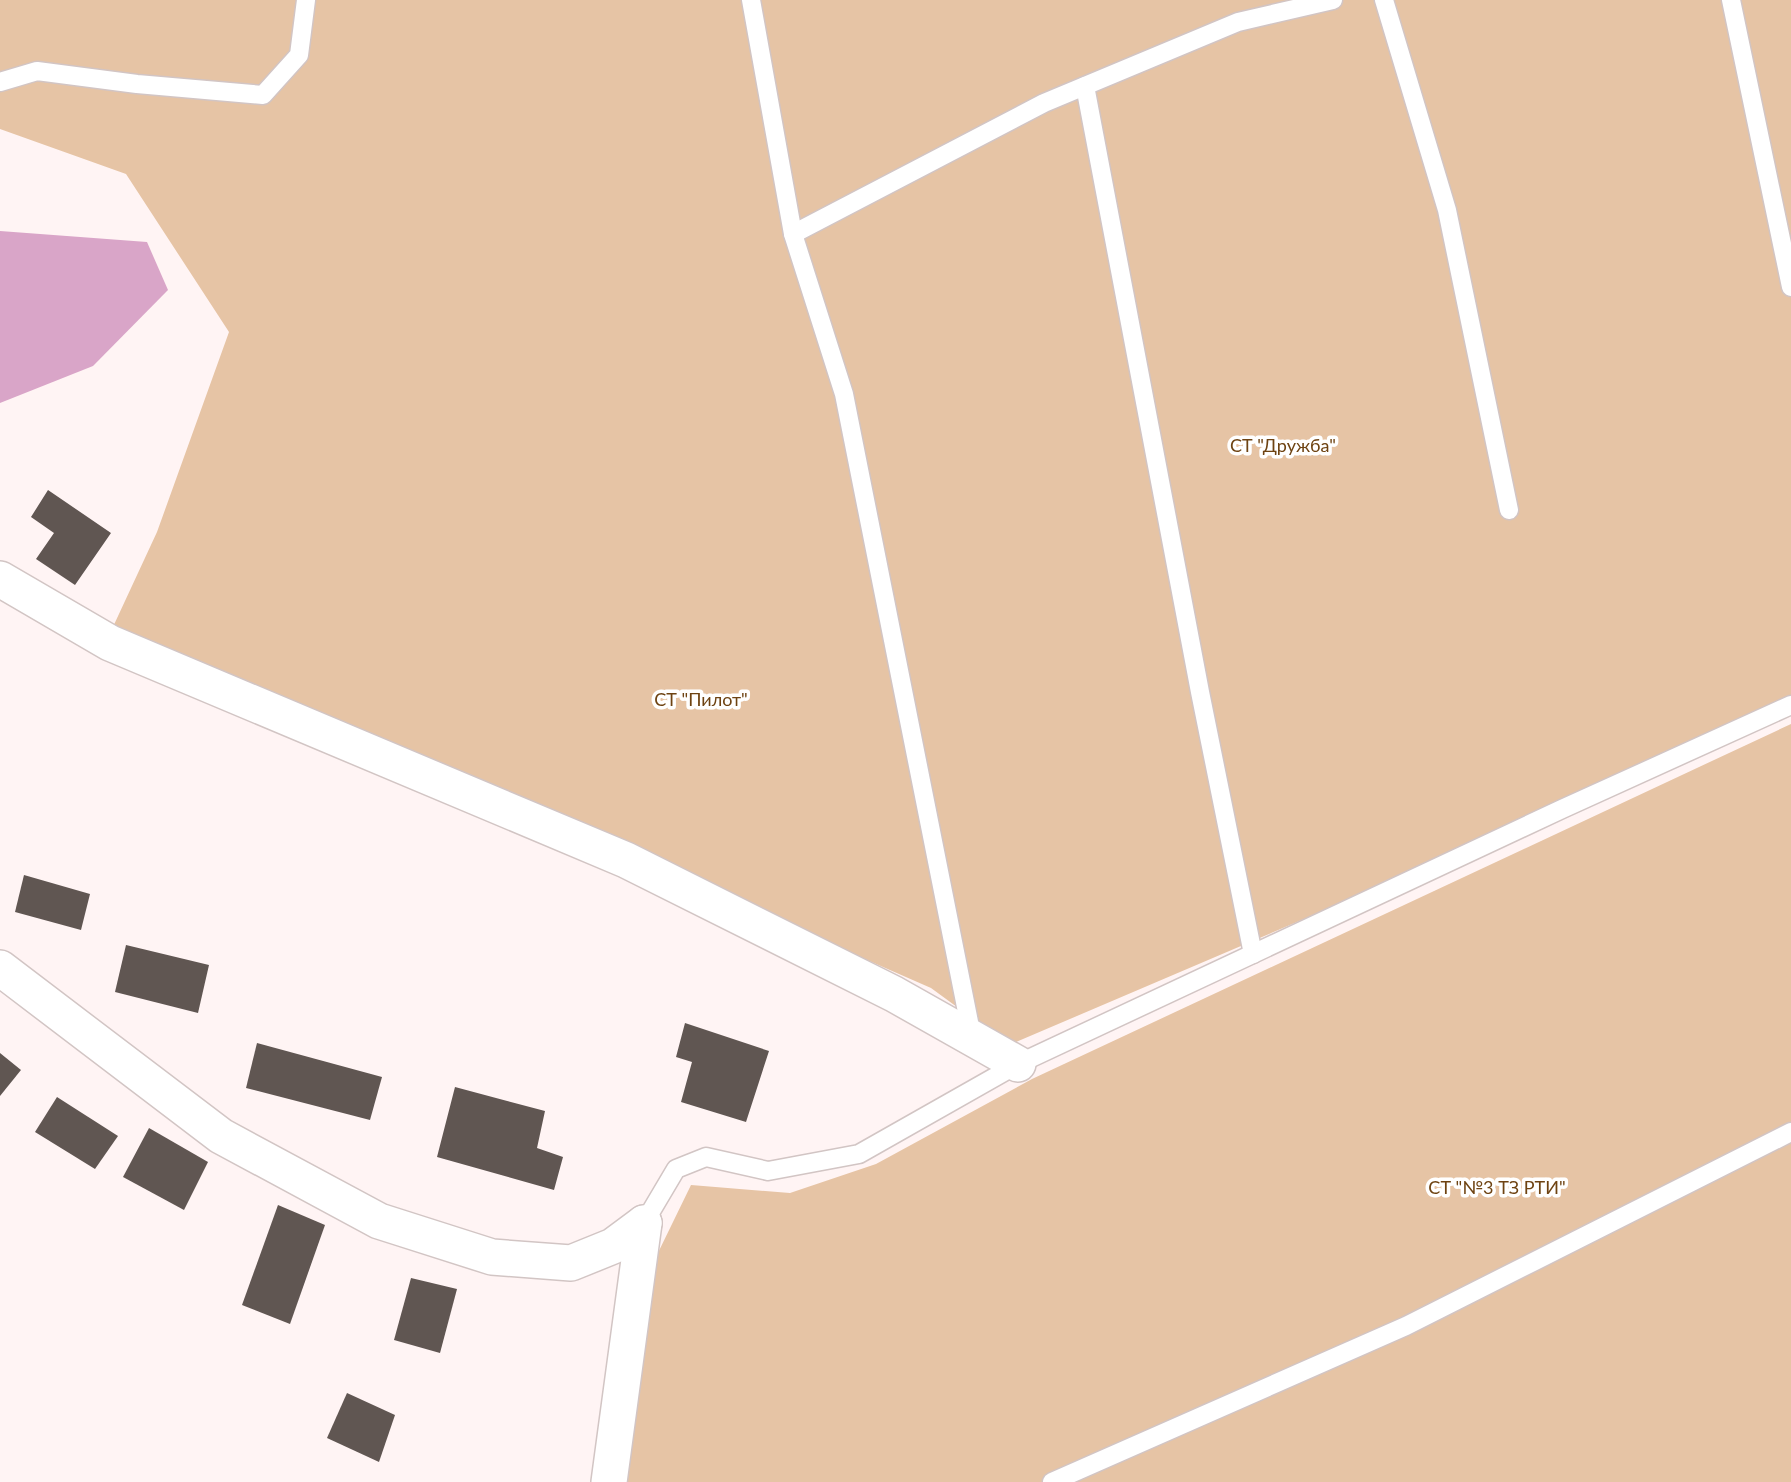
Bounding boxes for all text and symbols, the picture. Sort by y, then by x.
park label: СТ "Дружба" [1230,434,1336,456]
park label: СТ "Пилот" [654,688,748,710]
park label: СТ "№3 ТЗ РТИ" [1428,1176,1566,1198]

